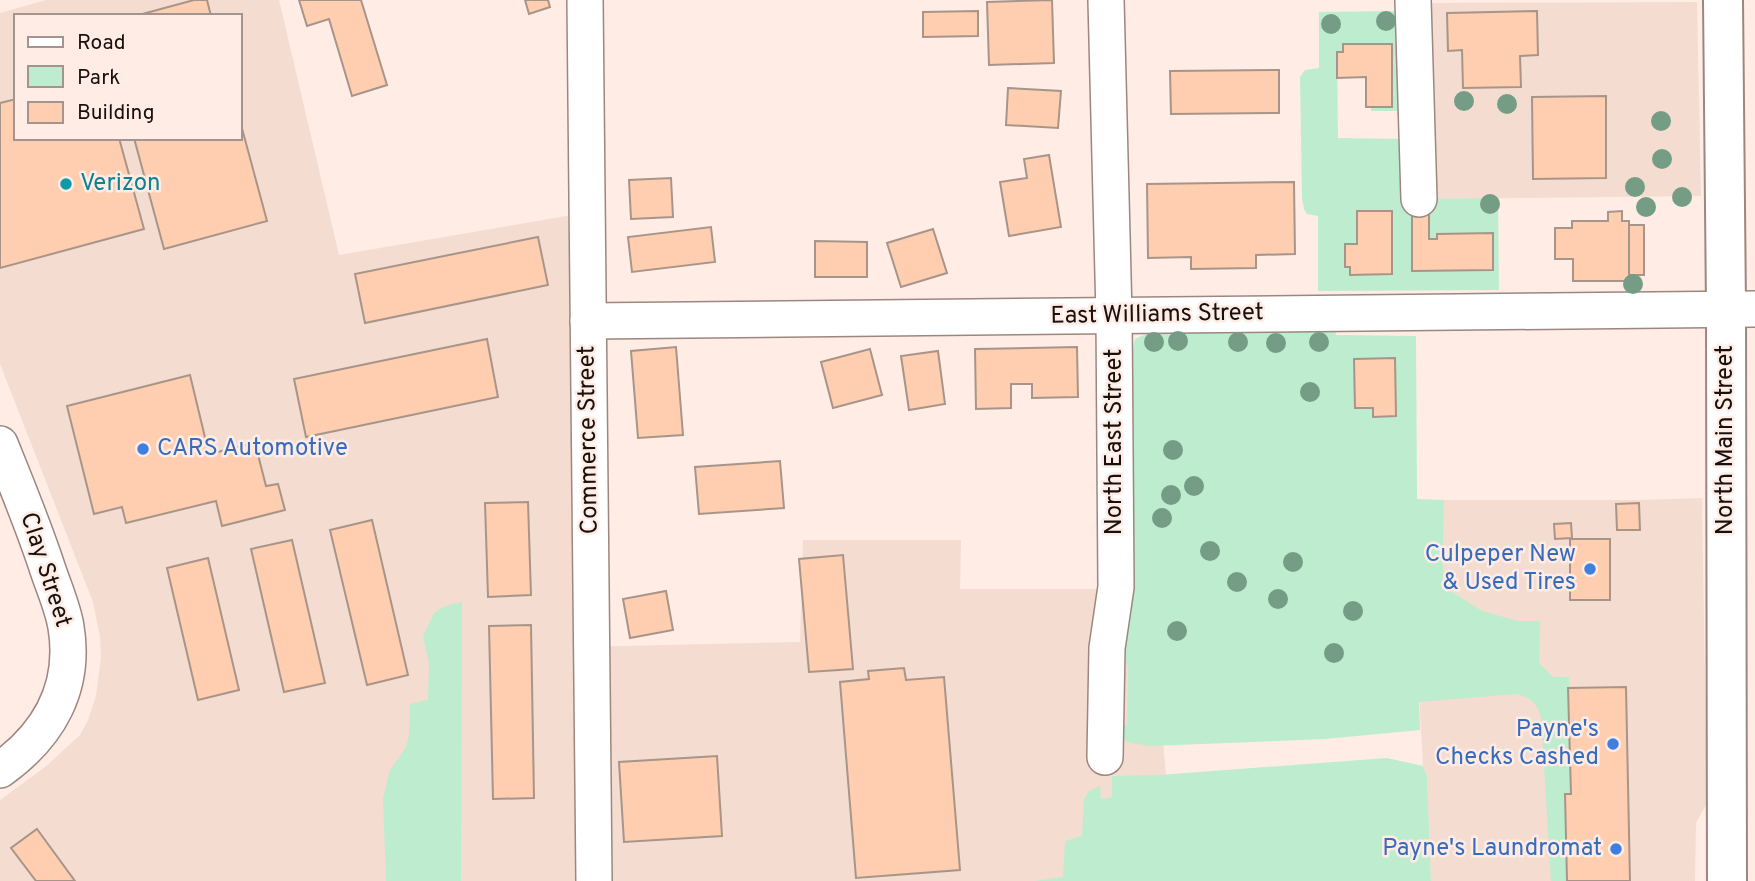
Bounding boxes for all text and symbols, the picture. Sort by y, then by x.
legend [14,14,242,140]
text: Road [77,30,126,57]
text: Park [77,65,120,92]
text: Building [77,100,155,127]
place label: Verizon [80,169,161,199]
marker: Verizon [58,176,74,192]
street label: East Williams Street [1050,298,1264,332]
street label: Commerce Street [572,345,606,535]
street label: North Main Street [1711,345,1741,535]
street label: North East Street [1100,349,1130,535]
place label: CARS Automotive [157,434,348,464]
marker: CARS Automotive [135,441,151,457]
street label: Clay Street [12,509,78,631]
place label: Culpeper New & Used Tires [1425,540,1576,598]
marker: Culpeper New & Used Tires [1582,561,1598,577]
place label: Payne's Checks Cashed [1435,715,1599,773]
marker: Payne's Checks Cashed [1605,736,1621,752]
place label: Payne's Laundromat [1382,834,1602,864]
marker: Payne's Laundromat [1608,841,1624,857]

